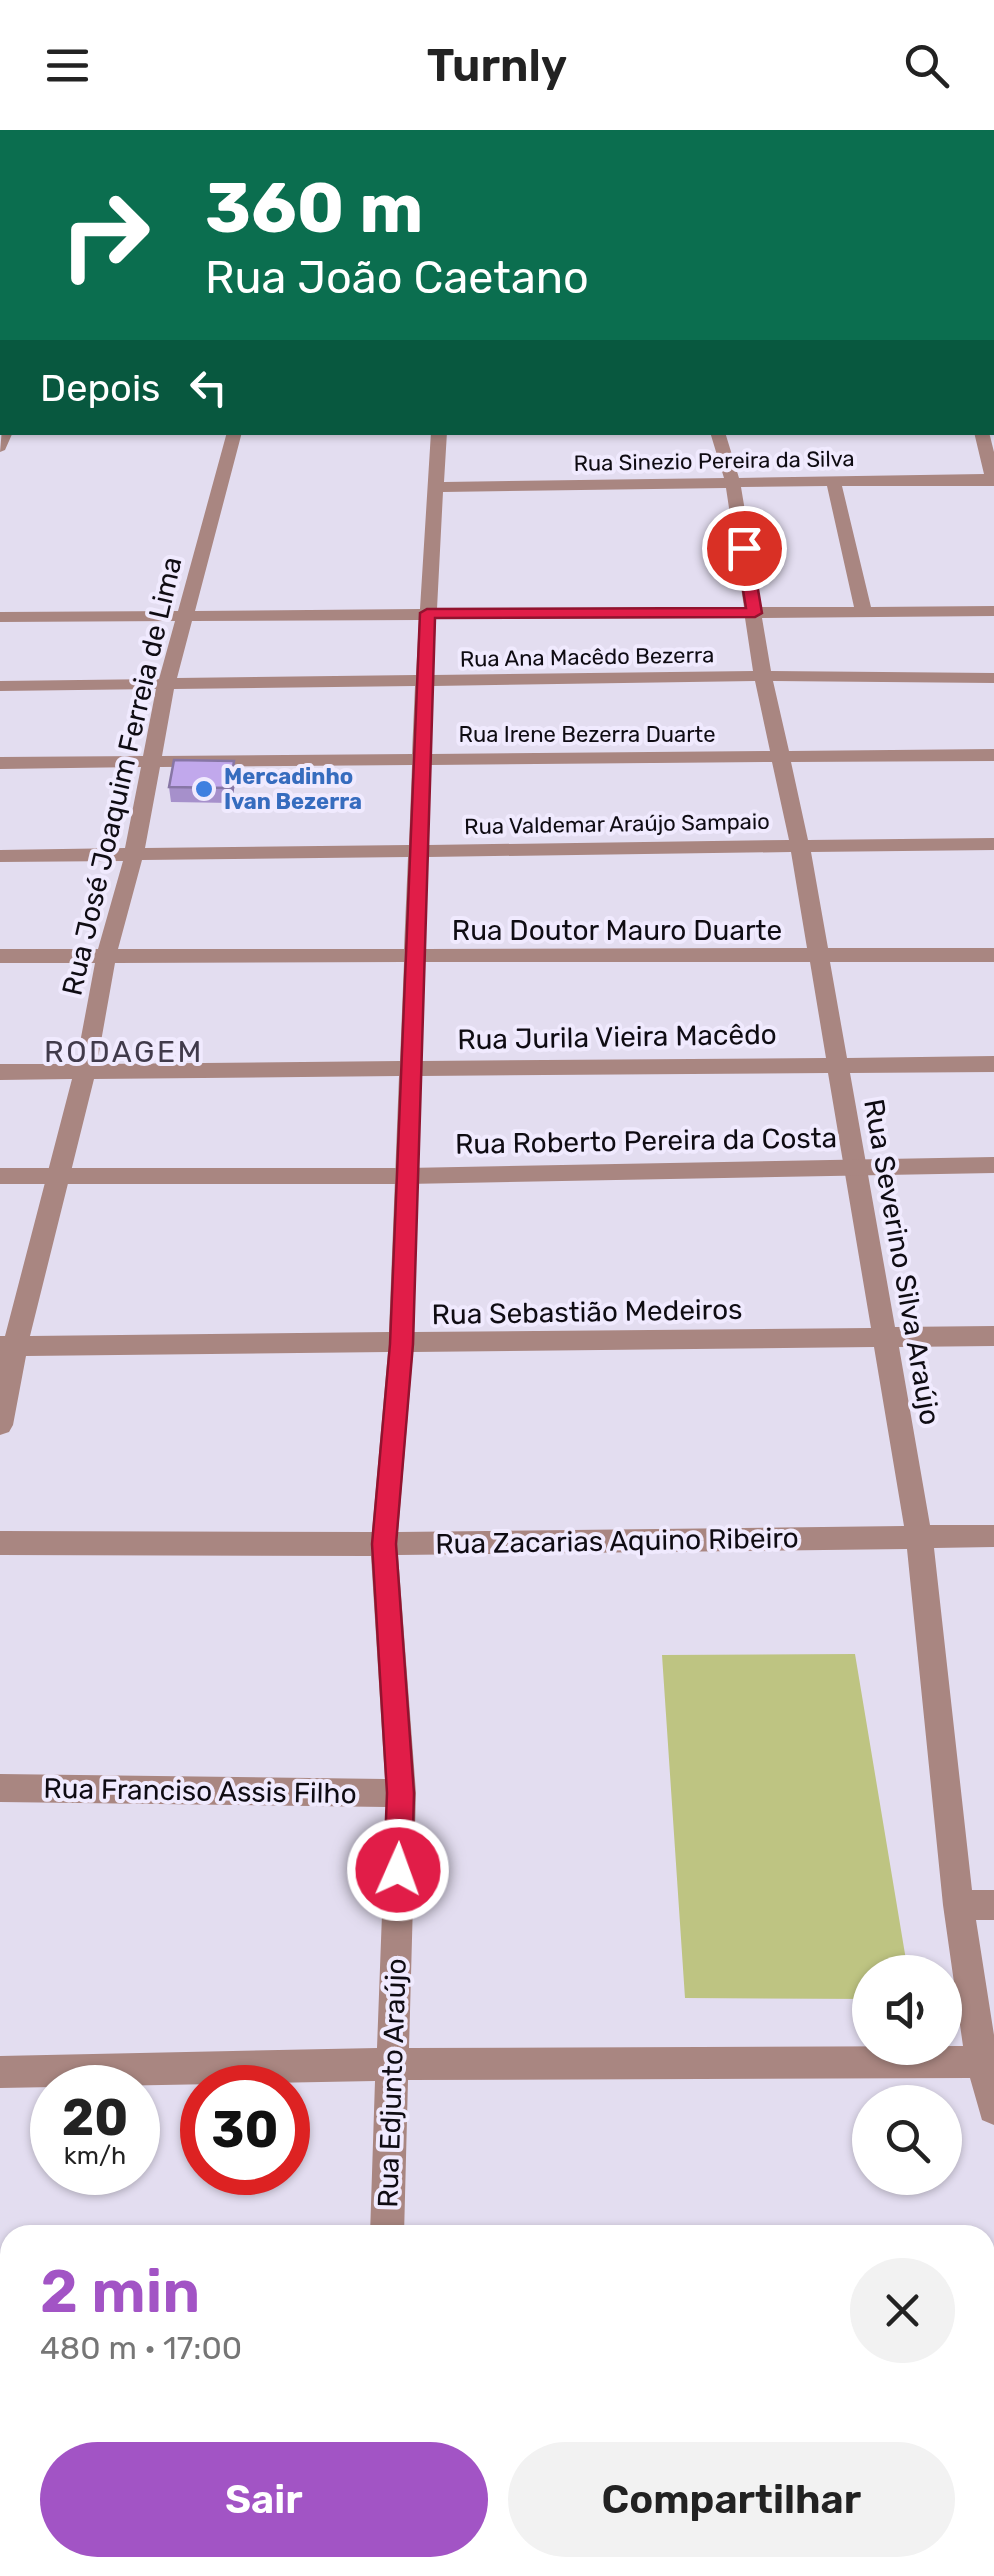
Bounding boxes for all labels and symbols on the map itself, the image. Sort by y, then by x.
street label: Rua Sinezio Pereira da Silva [573,445,855,477]
pin [702,506,787,591]
street label: Rua José Joaquim Ferreia de Lima [55,553,189,999]
street label: Rua Ana Macêdo Bezerra [460,641,714,673]
street label: Rua Irene Bezerra Duarte [459,721,715,748]
place label: Mercadinho Ivan Bezerra [224,763,362,815]
marker: Mercadinho Ivan Bezerra [193,778,215,800]
street label: Rua Valdemar Araújo Sampaio [464,808,770,840]
street label: Rua Doutor Mauro Duarte [452,914,782,947]
street label: Rua Jurila Vieira Macêdo [457,1018,777,1056]
district label: RODAGEM [44,1034,204,1070]
street label: Rua Severino Silva Araújo [857,1096,947,1428]
street label: Rua Roberto Pereira da Costa [455,1121,837,1161]
street label: Rua Sebastião Medeiros [431,1293,743,1331]
street label: Rua Zacarias Aquino Ribeiro [435,1521,799,1561]
street label: Rua Franciso Assis Filho [43,1772,357,1810]
position arrow [346,1818,450,1922]
street label: Rua Edjunto Araújo [371,1958,413,2208]
speed limit sign: 30 [180,2065,310,2195]

